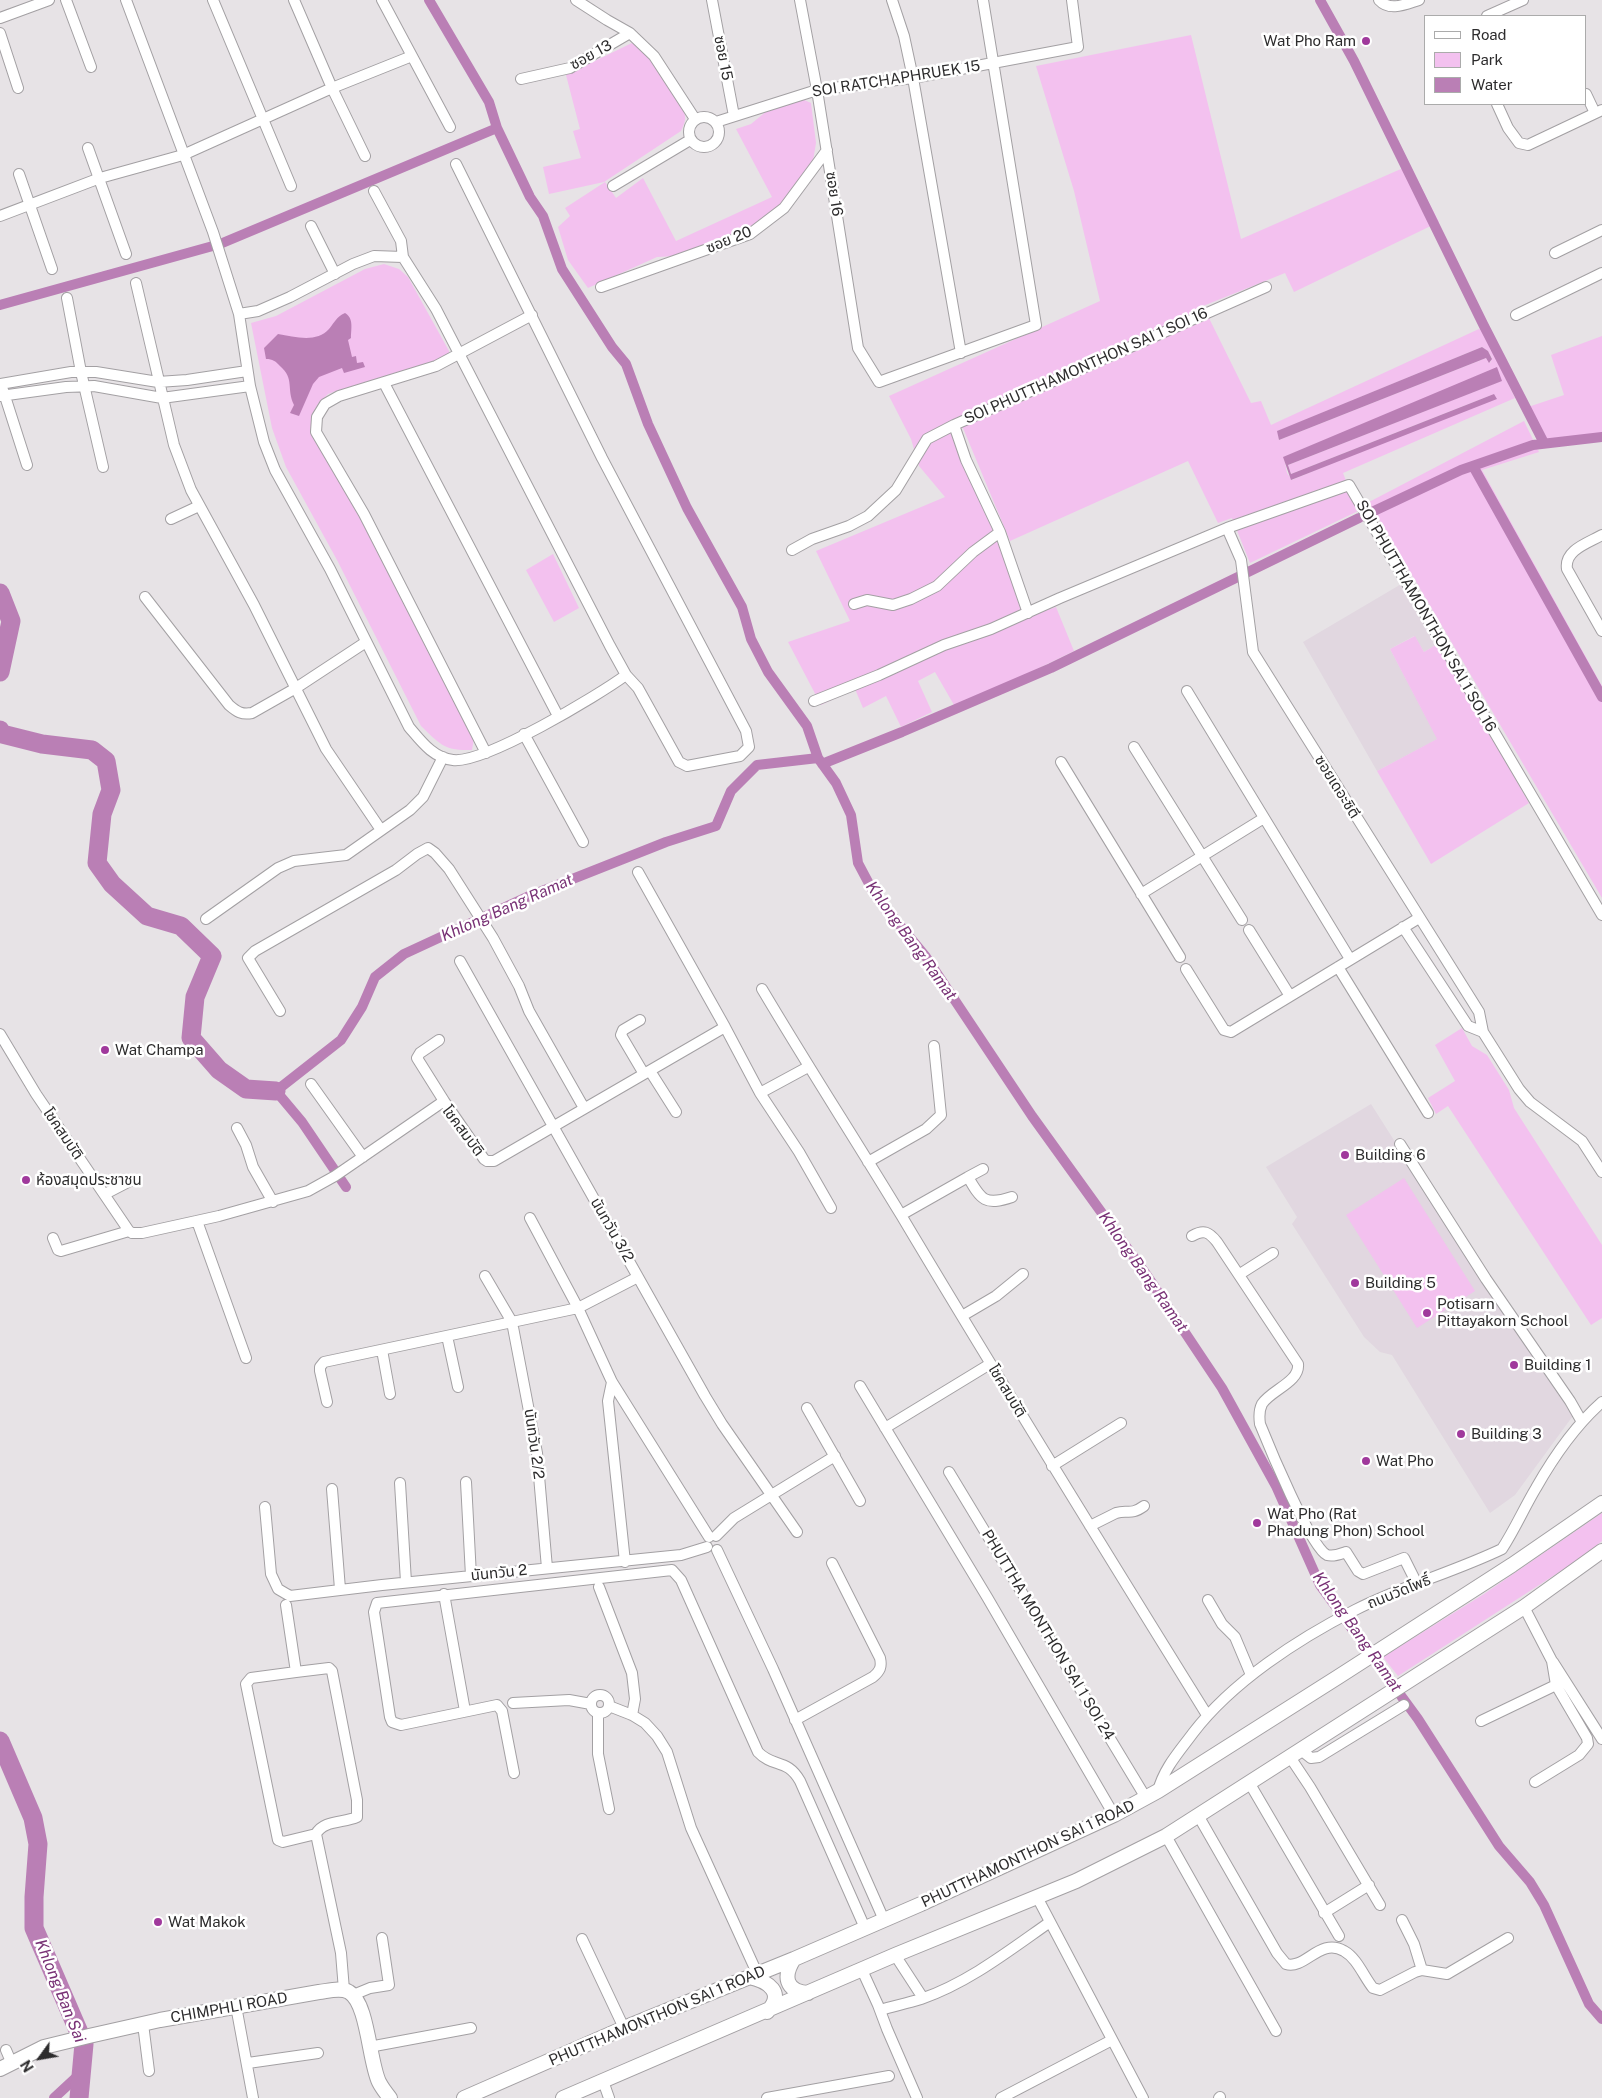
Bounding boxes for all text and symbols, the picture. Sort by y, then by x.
legend [1424,15,1587,105]
text: Road [1471,26,1507,43]
place label: Wat Pho Ram [1263,32,1356,50]
street label: ซอย 15 [710,34,736,82]
marker: Wat Pho Ram [1360,35,1372,47]
street label: ซอย 13 [567,36,615,74]
text: Park [1471,51,1503,68]
street label: SOI RATCHAPHRUEK 15 [811,57,981,101]
text: Water [1471,76,1513,93]
street label: ซอย 16 [822,170,846,218]
street label: ซอย 20 [704,223,754,257]
street label: SOI PHUTTHAMONTHON SAI 1 SOI 16 [961,304,1211,428]
street label: SOI PHUTTHAMONTHON SAI 1 SOI 16 [1352,497,1500,735]
street label: ซอยเดอะซิตี [1311,752,1363,822]
water label: Khlong Bang Ramat [438,870,576,946]
water label: Khlong Bang Ramat [861,878,961,1004]
place label: Wat Champa [115,1041,203,1059]
marker: Wat Champa [99,1044,111,1056]
street label: โชคสมบัติ [438,1102,488,1160]
street label: โชคสมบัติ [39,1105,87,1163]
place label: Building 6 [1355,1146,1426,1164]
marker: Building 6 [1339,1149,1351,1161]
place label: ห้องสมุดประชาชน [36,1171,142,1189]
marker: ห้องสมุดประชาชน [20,1174,32,1186]
street label: นันทวัน 3/2 [586,1195,638,1265]
water label: Khlong Bang Ramat [1094,1208,1192,1336]
place label: Building 5 [1365,1274,1436,1292]
marker: Building 5 [1349,1277,1361,1289]
place label: Potisarn Pittayakorn School [1437,1295,1568,1330]
marker: Potisarn Pittayakorn School [1421,1307,1433,1319]
place label: Building 1 [1524,1356,1591,1374]
marker: Building 1 [1508,1359,1520,1371]
street label: โชคสมบัติ [984,1361,1030,1421]
street label: นันทวัน 2/2 [520,1408,548,1480]
place label: Building 3 [1471,1425,1542,1443]
marker: Building 3 [1455,1428,1467,1440]
place label: Wat Pho [1376,1452,1434,1470]
marker: Wat Pho [1360,1455,1372,1467]
place label: Wat Pho (Rat Phadung Phon) School [1267,1505,1425,1540]
marker: Wat Pho (Rat Phadung Phon) School [1251,1517,1263,1529]
street label: PHUTTHA MONTHON SAI 1 SOI 24 [978,1526,1118,1744]
street label: นันทวัน 2 [470,1561,528,1585]
water label: Khlong Bang Ramat [1308,1568,1406,1696]
street label: ถนนวัดโพธิ์ [1365,1571,1433,1613]
street label: PHUTTHAMONTHON SAI 1 ROAD [918,1797,1138,1911]
place label: Wat Makok [168,1913,246,1931]
marker: Wat Makok [152,1916,164,1928]
water label: Khlong Ban Sai [31,1937,89,2045]
street label: PHUTTHAMONTHON SAI 1 ROAD [546,1962,768,2070]
street label: CHIMPHLI ROAD [169,1989,289,2027]
north arrow [15,2033,65,2083]
text: N [18,2057,37,2075]

